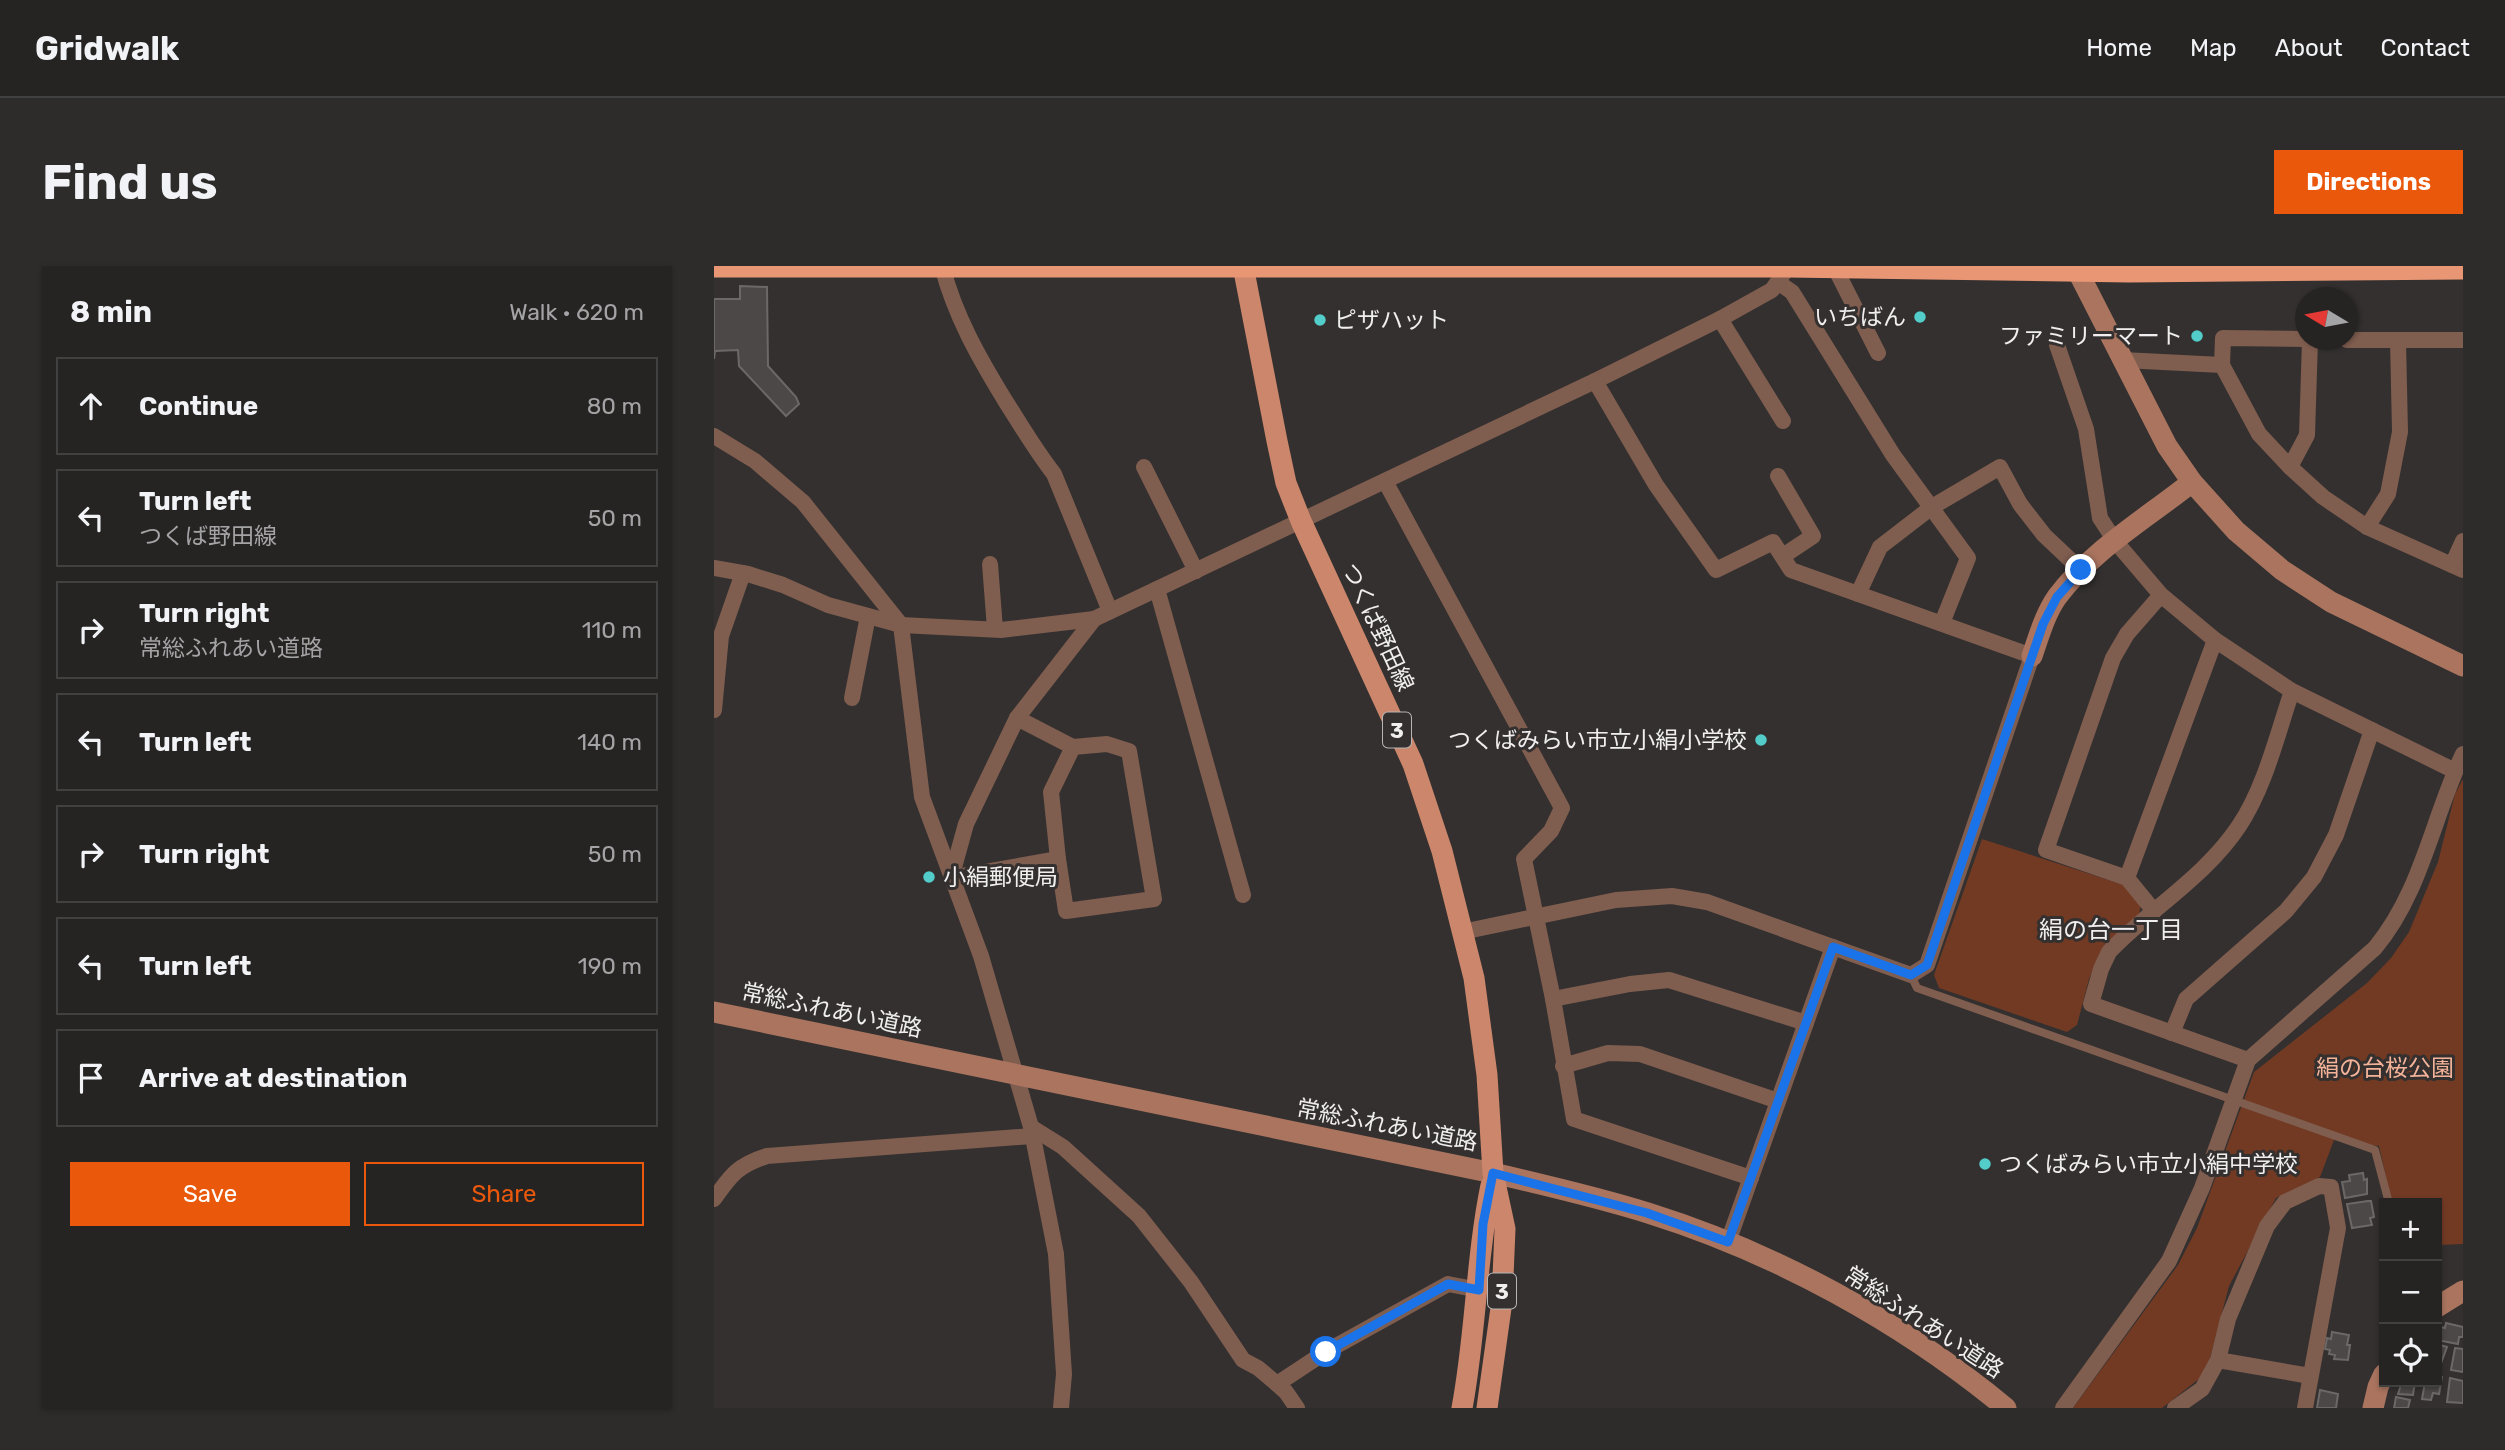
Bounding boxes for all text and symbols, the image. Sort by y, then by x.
text: Gridwalk [35,29,179,68]
text: Home [2086,34,2152,62]
text: Map [2190,34,2237,62]
text: About [2275,34,2343,62]
text: Contact [2381,34,2470,62]
button: Directions [2274,150,2463,214]
text: Find us [42,153,218,211]
north arrow [2295,287,2358,350]
text: 8 min [70,294,152,330]
text: Walk · 620 m [509,298,644,326]
place label: いちばん [1814,303,1906,331]
place label: ピザハット [1334,306,1449,334]
marker: いちばん [1912,309,1928,325]
marker: ピザハット [1312,312,1328,328]
place label: ファミリーマート [1999,322,2183,350]
marker: ファミリーマート [2189,328,2205,344]
icon: ahead [72,387,110,425]
text: Continue [139,391,258,422]
text: 80 m [587,392,642,420]
text: Turn left [139,486,251,517]
icon: left [72,499,110,537]
text: 50 m [588,504,642,532]
text: つくば野田線 [139,522,277,550]
route end [2065,554,2096,585]
street label: つくば野田線 [1336,559,1420,695]
text: Turn right [139,598,269,629]
icon: right [72,611,110,649]
text: 110 m [582,616,642,644]
text: 常総ふれあい道路 [139,634,323,662]
road number: 3 [1383,713,1411,748]
icon: left [72,723,110,761]
place label: つくばみらい市立小絹小学校 [1448,726,1747,754]
text: Turn left [139,727,251,758]
text: 140 m [577,728,642,756]
marker: つくばみらい市立小絹小学校 [1753,732,1769,748]
icon: right [72,835,110,873]
text: Turn right [139,839,269,870]
text: 50 m [588,840,642,868]
place label: 小絹郵便局 [943,863,1058,891]
marker: 小絹郵便局 [921,869,937,885]
district label: 絹の台一丁目 [2039,916,2183,944]
icon: left [72,947,110,985]
text: Turn left [139,951,251,982]
text: 190 m [578,952,642,980]
street label: 常総ふれあい道路 [739,977,925,1043]
park label: 絹の台桜公園 [2316,1054,2454,1082]
icon: arrive [72,1059,110,1097]
text: Arrive at destination [139,1063,407,1094]
street label: 常総ふれあい道路 [1294,1094,1480,1156]
place label: つくばみらい市立小絹中学校 [1999,1150,2298,1178]
marker: つくばみらい市立小絹中学校 [1977,1156,1993,1172]
button: Save [70,1162,350,1226]
button: Share [364,1162,644,1226]
map controls [2379,1198,2442,1387]
button: + [2379,1198,2442,1261]
street label: 常総ふれあい道路 [1839,1260,2009,1384]
button: − [2379,1261,2442,1324]
road number: 3 [1488,1273,1516,1308]
button: locate [2379,1324,2442,1387]
route start [1310,1336,1341,1367]

